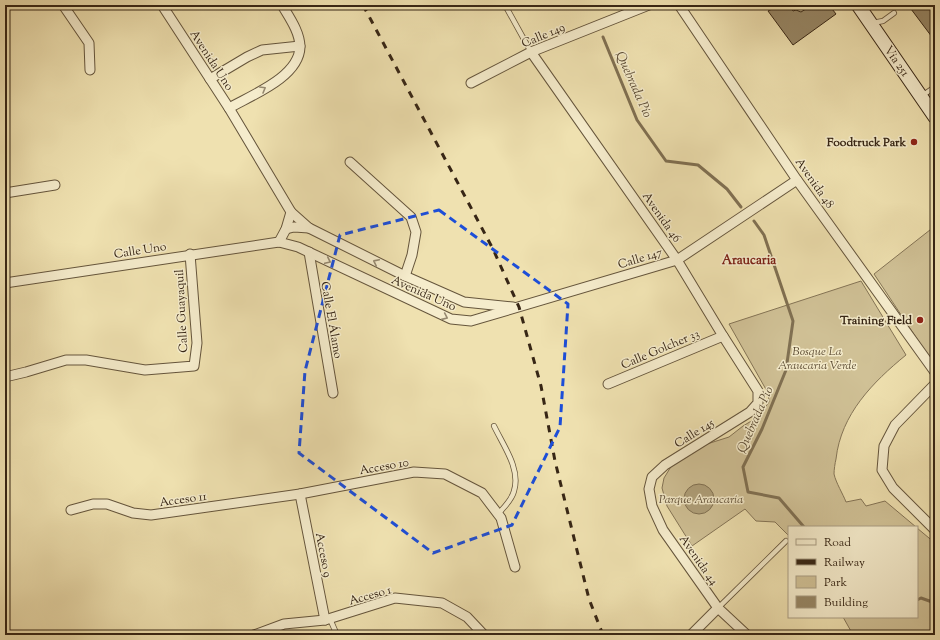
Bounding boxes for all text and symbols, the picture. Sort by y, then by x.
street label: Calle 149 [519,19,568,53]
street label: Avenida Uno [185,27,238,95]
street label: Vía 251 [879,42,913,81]
water label: Quebrada Pío [611,49,656,121]
one-way arrow [259,87,266,94]
place label: Foodtruck Park [826,134,906,152]
marker: Foodtruck Park [909,137,919,147]
street label: Avenida 48 [790,155,838,212]
street label: Avenida 46 [637,189,685,246]
street label: Calle Uno [113,238,168,264]
street label: Calle 147 [616,244,665,274]
district label: Araucaria [722,252,776,270]
one-way arrow [323,256,331,264]
one-way arrow [373,259,381,267]
street label: Calle Guayaquil [171,268,193,353]
street label: Avenida Uno [388,272,459,316]
street label: Calle El Álamo [315,280,347,361]
one-way arrow [441,312,449,320]
place label: Training Field [839,312,912,330]
marker: Training Field [915,315,925,325]
street label: Calle Golcher 33 [618,325,703,375]
park label: Bosque La Araucaria Verde [778,343,856,375]
water label: Quebrada Pío [733,384,779,456]
street label: Calle 145 [671,415,718,453]
street label: Acceso 10 [358,454,410,480]
street label: Acceso 11 [158,488,208,512]
park label: Parque Araucaría [659,491,743,509]
legend [788,526,918,618]
street label: Acceso 9 [310,531,336,579]
street label: Avenida 44 [674,532,722,590]
text: Road [824,534,851,552]
text: Railway [824,554,865,572]
text: Park [824,574,847,592]
street label: Acceso 1 [347,581,394,611]
text: Building [824,594,868,612]

